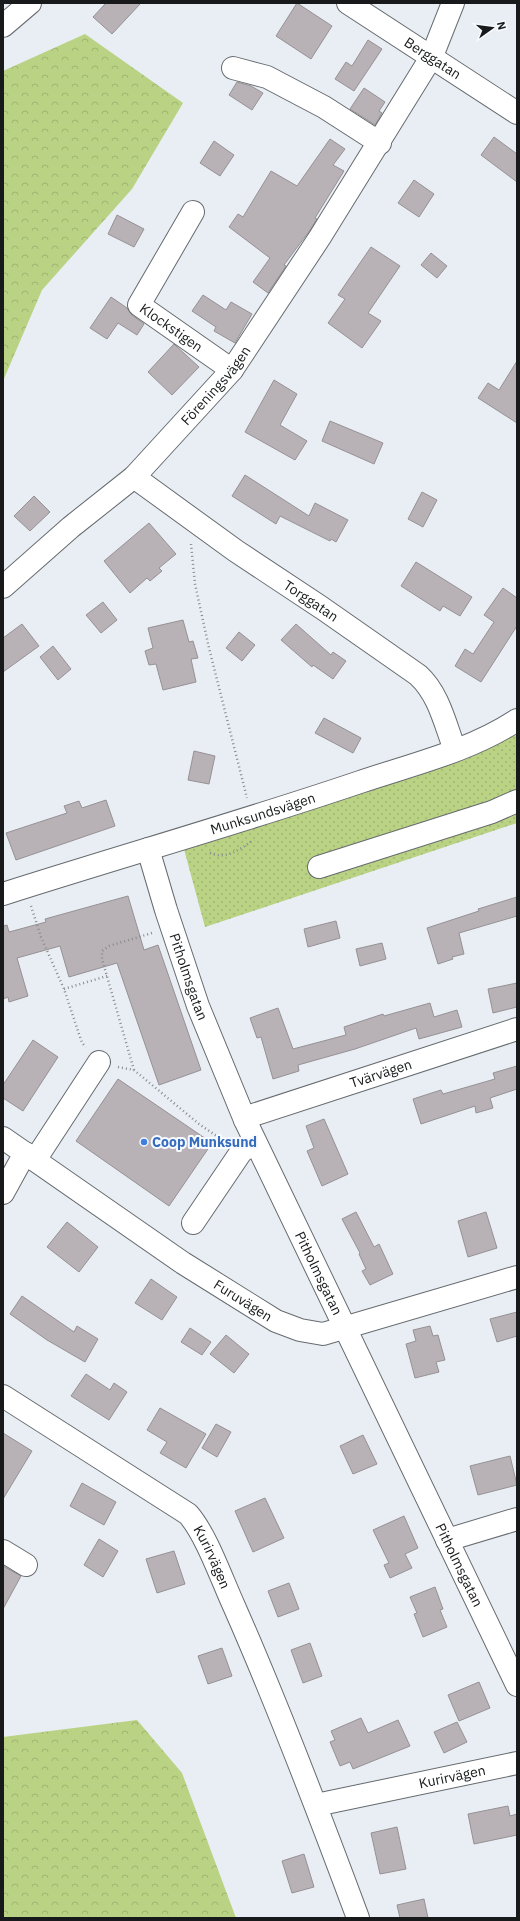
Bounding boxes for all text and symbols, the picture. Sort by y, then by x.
north arrow [472,8,512,48]
text: N [494,20,509,31]
street label: Berggatan [401,33,465,83]
street label: Klockstigen [136,299,206,356]
street label: Föreningsvägen [177,342,254,429]
street label: Torggatan [280,576,342,626]
street label: Munksundsvägen [208,788,318,838]
street label: Pitholmsgatan [165,931,212,1023]
street label: Tvärvägen [347,1055,414,1092]
place label: Coop Munksund [152,1133,257,1151]
marker: Coop Munksund [139,1137,149,1147]
street label: Pitholmsgatan [291,1228,346,1318]
street label: Furuvägen [210,1275,276,1326]
street label: Pitholmsgatan [431,1520,487,1610]
street label: Kurirvägen [189,1522,234,1591]
street label: Kurirvägen [417,1761,487,1792]

